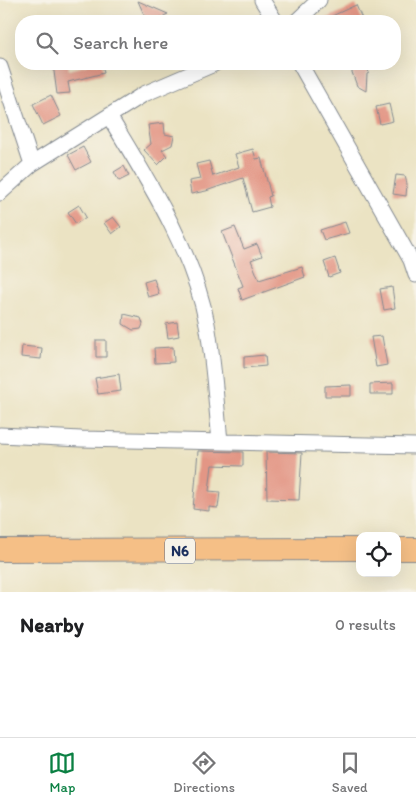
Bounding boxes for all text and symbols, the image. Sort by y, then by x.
search box [15,15,401,70]
icon: search [33,29,61,57]
text: Search here [73,31,168,54]
map controls [356,532,401,577]
button: locate [356,532,401,577]
road number: N6 [165,538,195,564]
text: Nearby [20,612,84,637]
text: 0 results [335,615,396,634]
tab: Map [48,749,76,796]
tab: Directions [173,749,235,796]
tab: Saved [332,749,368,796]

